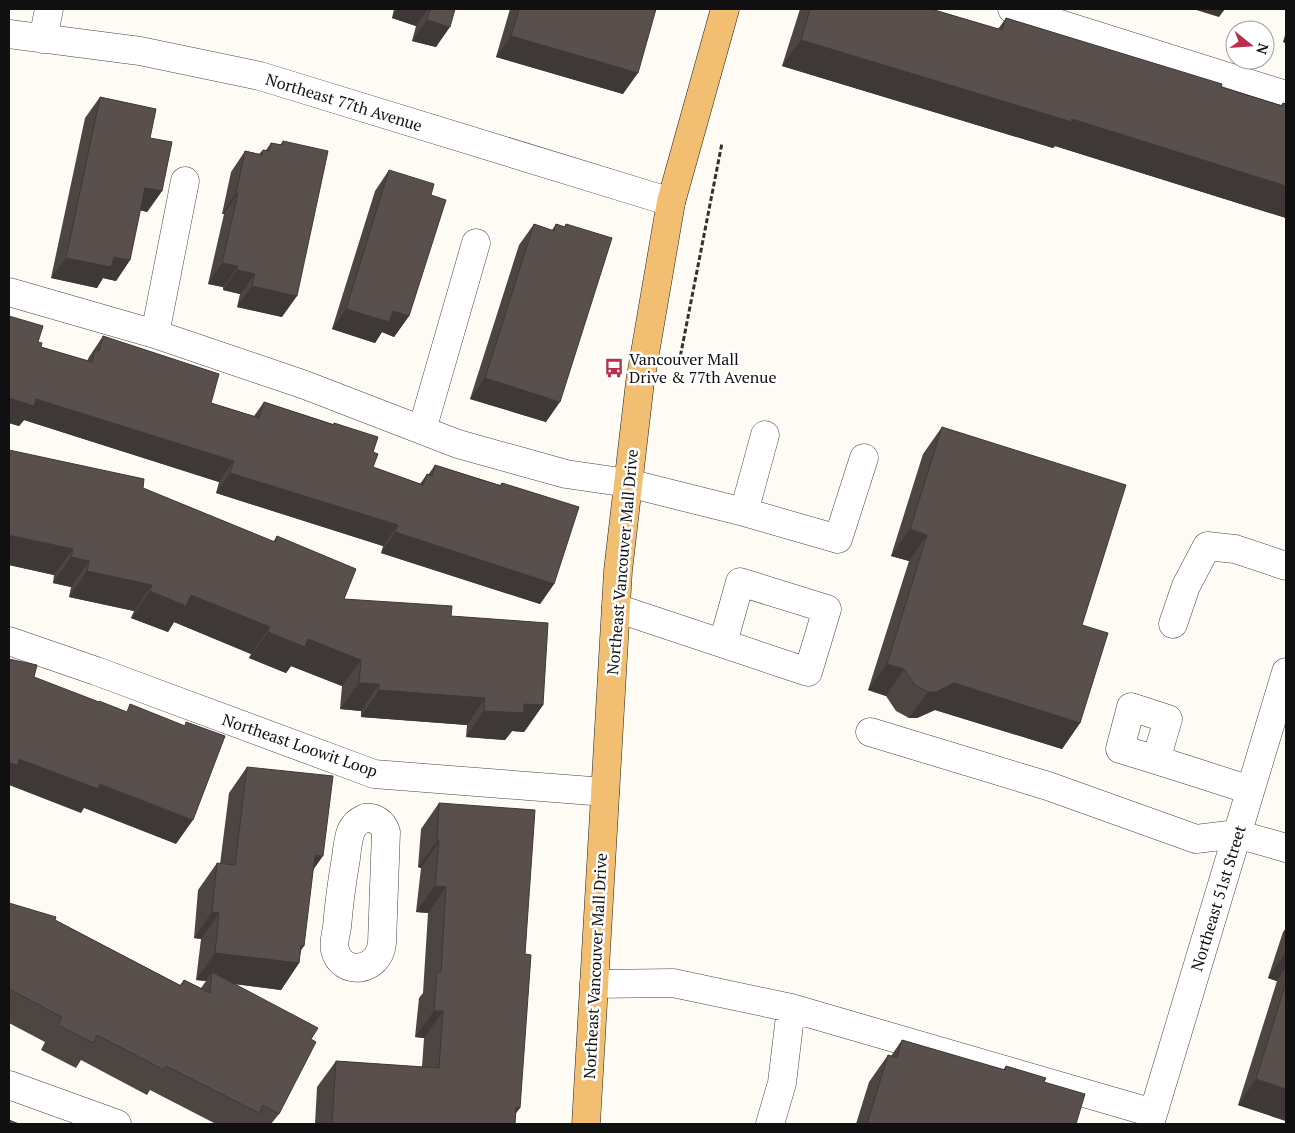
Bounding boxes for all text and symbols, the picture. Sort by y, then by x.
north arrow [1225,20,1275,70]
text: N [1252,41,1274,57]
street label: Northeast 77th Avenue [263,68,425,136]
place label: Vancouver Mall Drive & 77th Avenue [629,348,777,388]
bus stop icon: Vancouver Mall Drive & 77th Avenue [603,357,625,379]
street label: Northeast Vancouver Mall Drive [601,448,643,676]
street label: Northeast Loowit Loop [219,708,381,782]
street label: Northeast 51st Street [1185,822,1251,974]
street label: Northeast Vancouver Mall Drive [578,852,612,1080]

